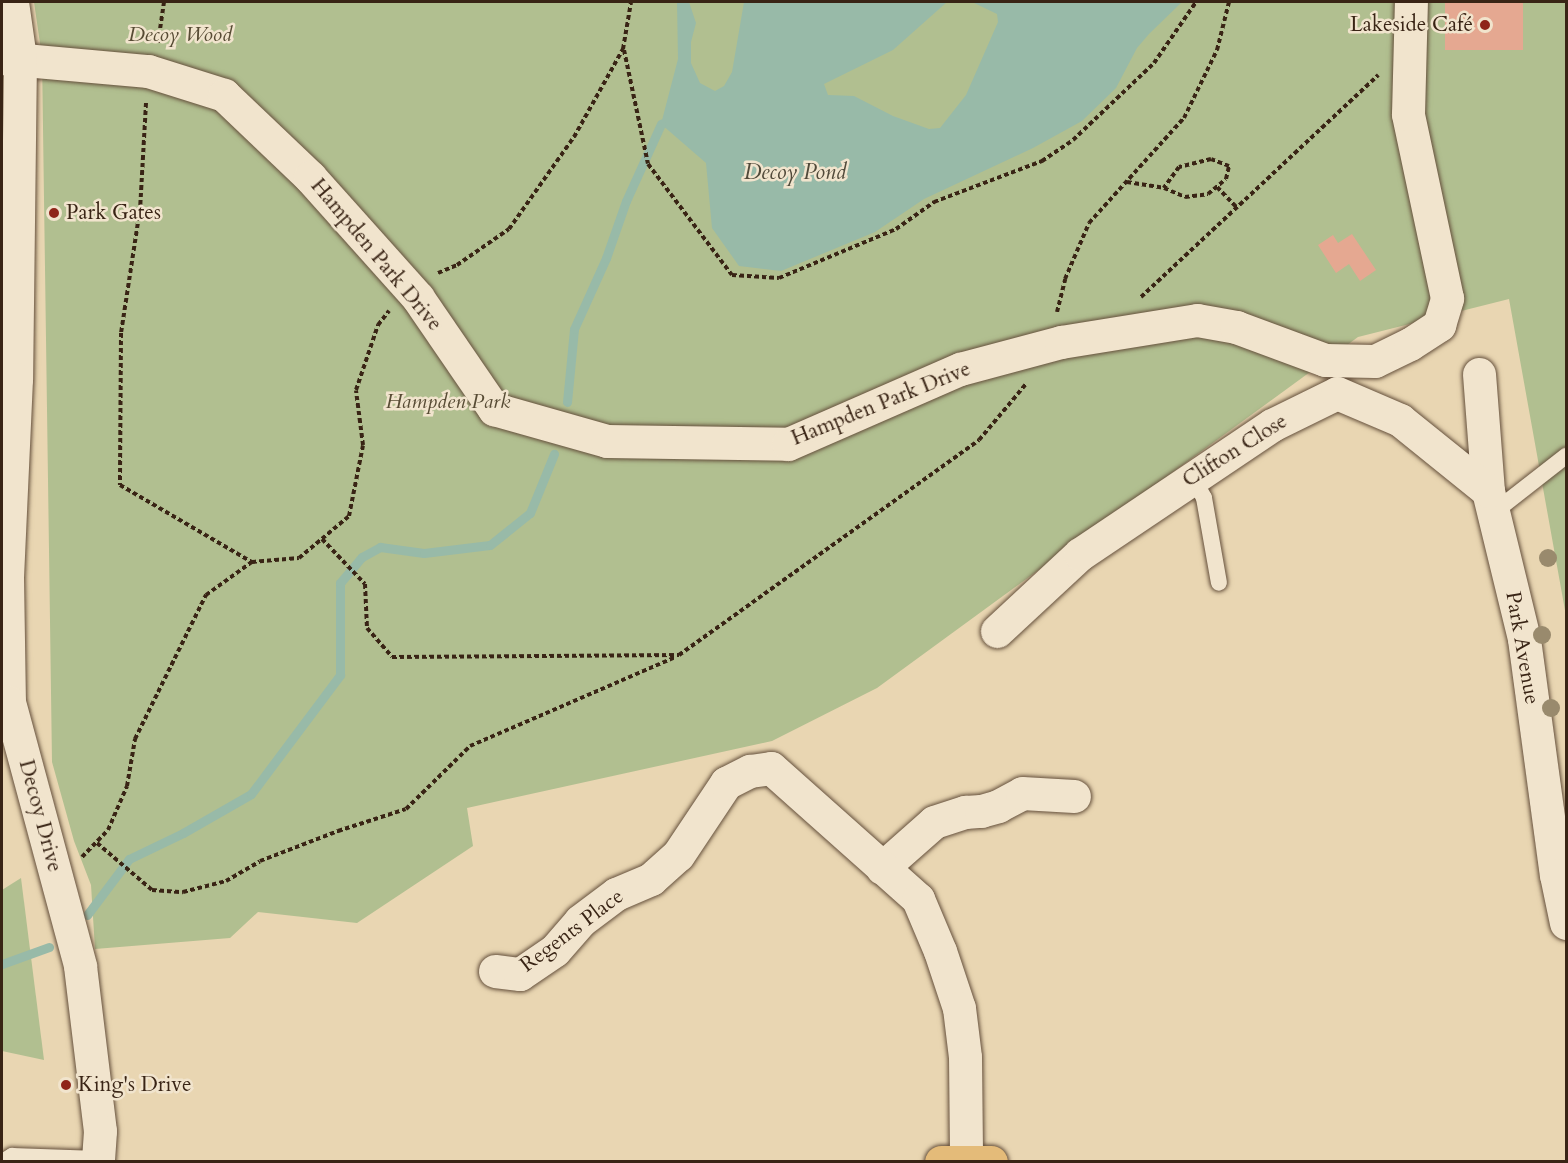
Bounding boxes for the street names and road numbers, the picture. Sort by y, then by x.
street label: Hampden Park Drive [305,174,447,336]
street label: Hampden Park Drive [788,357,974,451]
street label: Clifton Close [1178,409,1292,493]
street label: Park Avenue [1500,590,1544,706]
street label: Decoy Drive [13,757,67,875]
street label: Regents Place [515,884,629,978]

